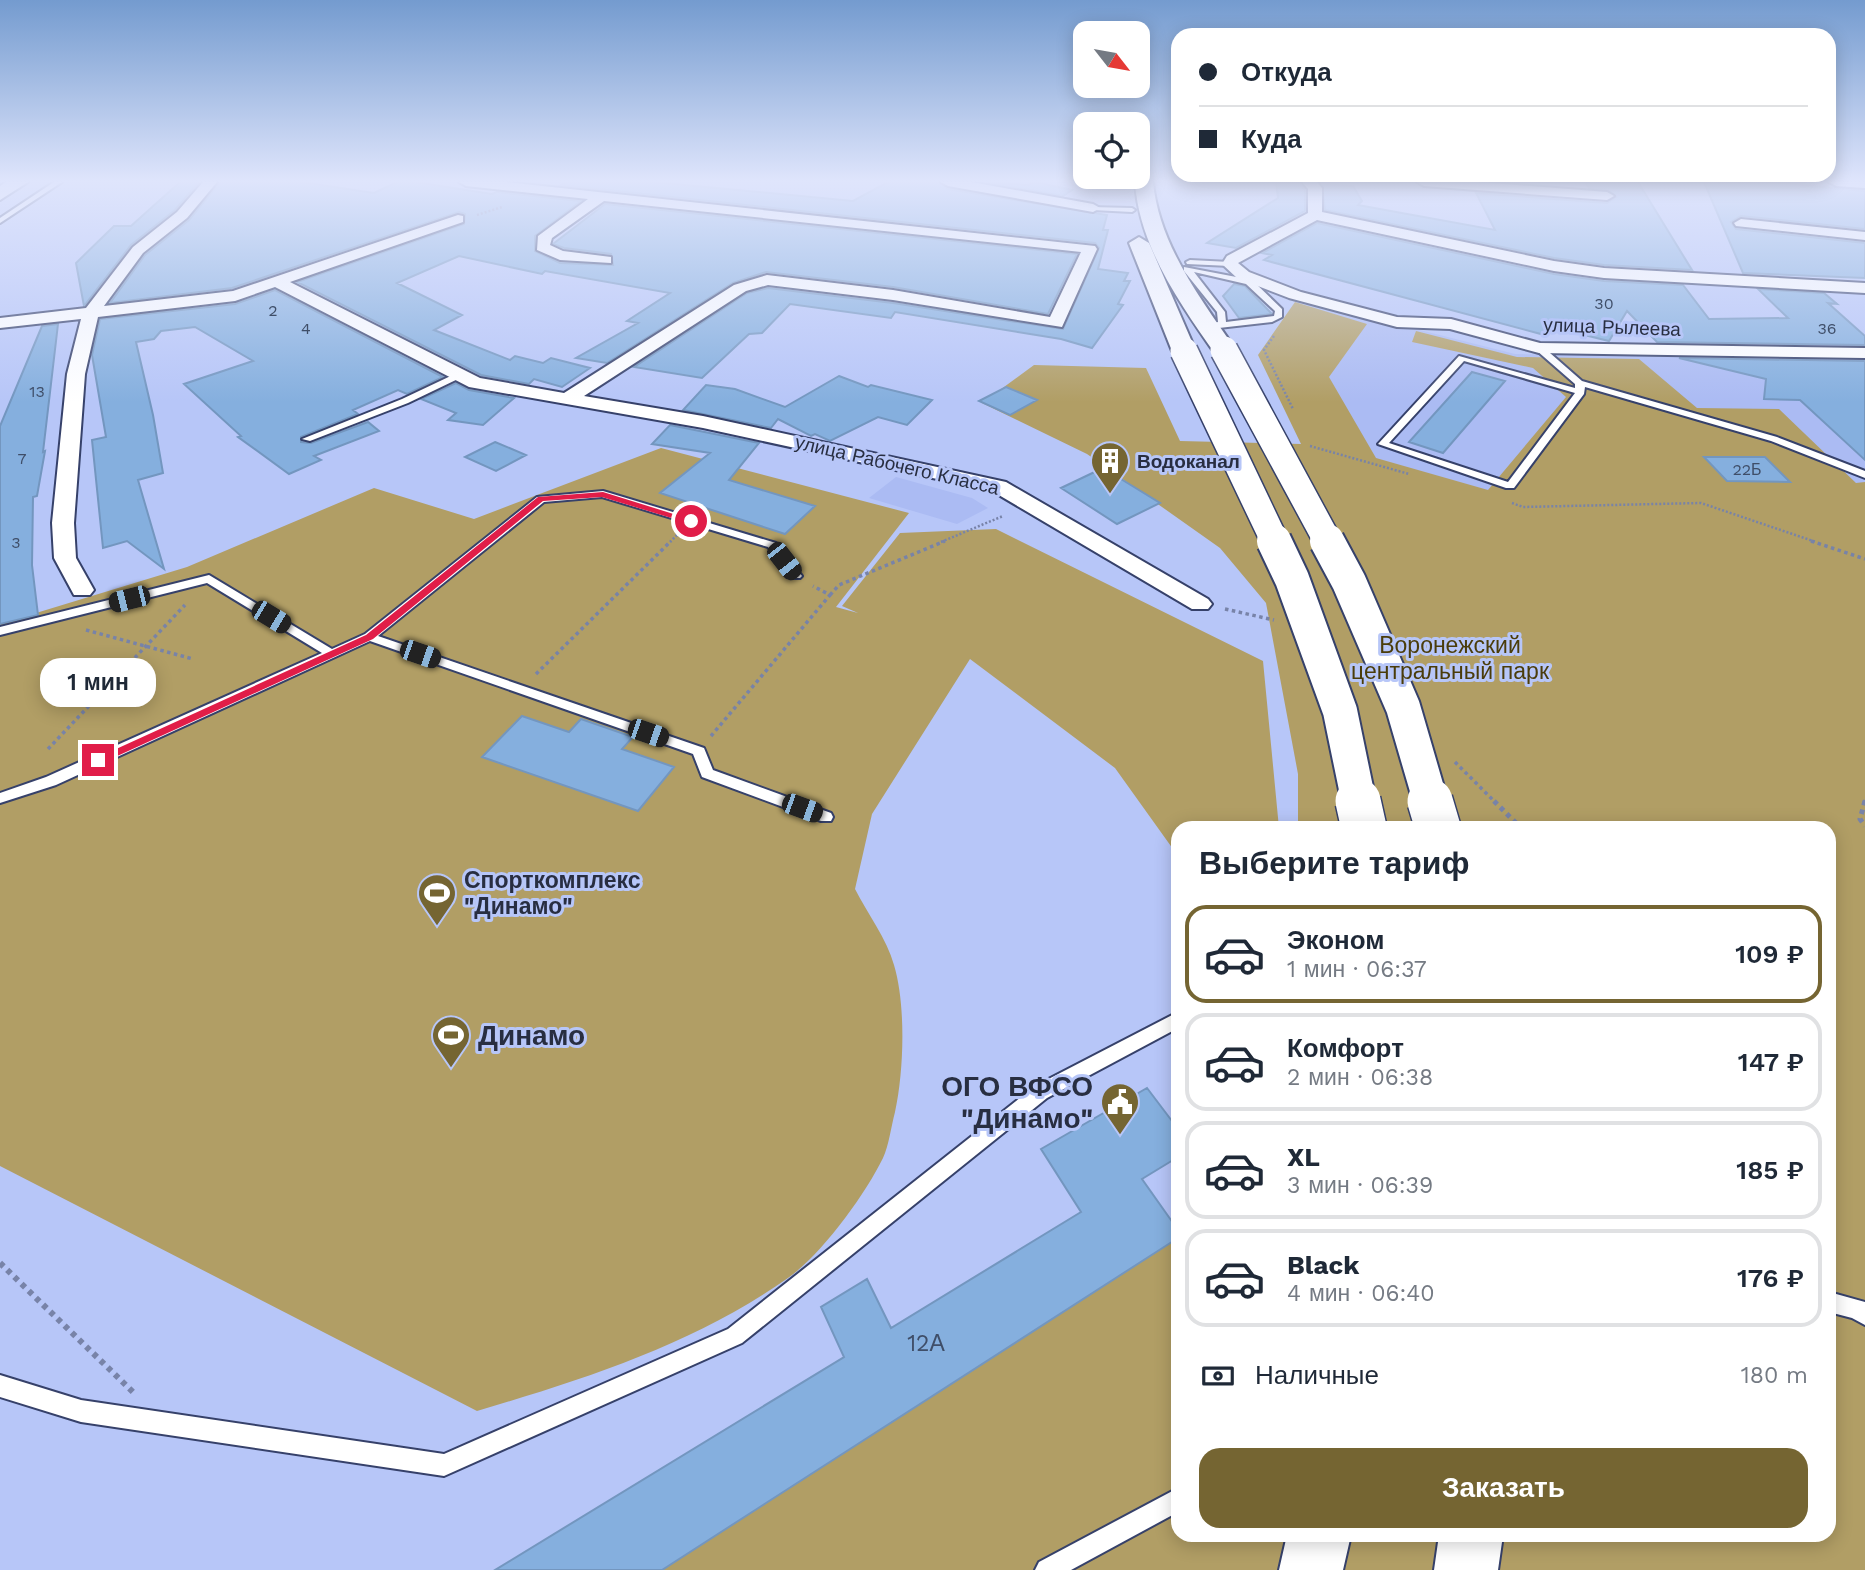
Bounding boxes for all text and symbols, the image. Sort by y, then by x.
north arrow [1073,21,1150,98]
map controls [1073,21,1150,189]
text: Откуда [1241,57,1332,87]
button: locate [1073,112,1150,189]
text: Куда [1241,124,1302,154]
house number: 30 [1594,294,1614,313]
house number: 2 [268,301,278,320]
street label: улица Рылеева [1543,313,1682,341]
house number: 4 [301,319,311,338]
house number: 36 [1817,319,1837,338]
house number: 13 [29,382,45,401]
street label: улица Рабочего Класса [793,430,1002,500]
building icon: Водоканал [1089,440,1131,495]
house number: 7 [18,449,27,468]
place label: Водоканал [1137,450,1240,473]
house number: 22Б [1732,460,1762,479]
route start [675,505,707,537]
house number: 3 [11,533,21,552]
car [763,538,806,584]
car [107,584,152,614]
car [248,597,295,637]
park label: Воронежский центральный парк [1351,632,1550,685]
car [397,637,444,671]
callout: 1 мин [40,658,156,708]
text: 1 мин [67,669,129,696]
car [625,716,672,750]
route end [82,744,114,776]
car [779,791,826,825]
text: Выберите тариф [1199,844,1470,882]
place label: Спорткомплекс "Динамо" [464,867,641,920]
sports icon: Спорткомплекс "Динамо" [416,872,458,927]
icon: car [1203,923,1266,986]
text: Эконом [1287,925,1385,955]
text: 109 ₽ [1735,939,1804,969]
text: 1 мин · 06:37 [1287,956,1427,983]
sports icon: Динамо [430,1014,472,1069]
place label: Динамо [478,1019,585,1052]
icon: car [1203,1031,1266,1094]
text: Комфорт [1287,1033,1404,1063]
text: 147 ₽ [1738,1047,1804,1077]
text: 2 мин · 06:38 [1287,1064,1433,1091]
place label: ОГО ВФСО "Динамо" [941,1070,1093,1135]
public building icon: ОГО ВФСО "Динамо" [1099,1081,1141,1136]
icon: car [1203,1139,1266,1202]
text: XL [1287,1142,1320,1172]
text: 185 ₽ [1736,1155,1804,1185]
text: 3 мин · 06:39 [1287,1172,1433,1199]
icon: car [1203,1247,1266,1310]
text: Black [1287,1250,1359,1280]
text: 176 ₽ [1737,1263,1804,1293]
text: 4 мин · 06:40 [1287,1280,1435,1307]
house number: 12А [907,1330,946,1357]
icon: cash [1199,1357,1237,1395]
text: Наличные [1255,1360,1379,1390]
text: 180 m [1741,1362,1808,1389]
button: Заказать [1199,1448,1808,1528]

